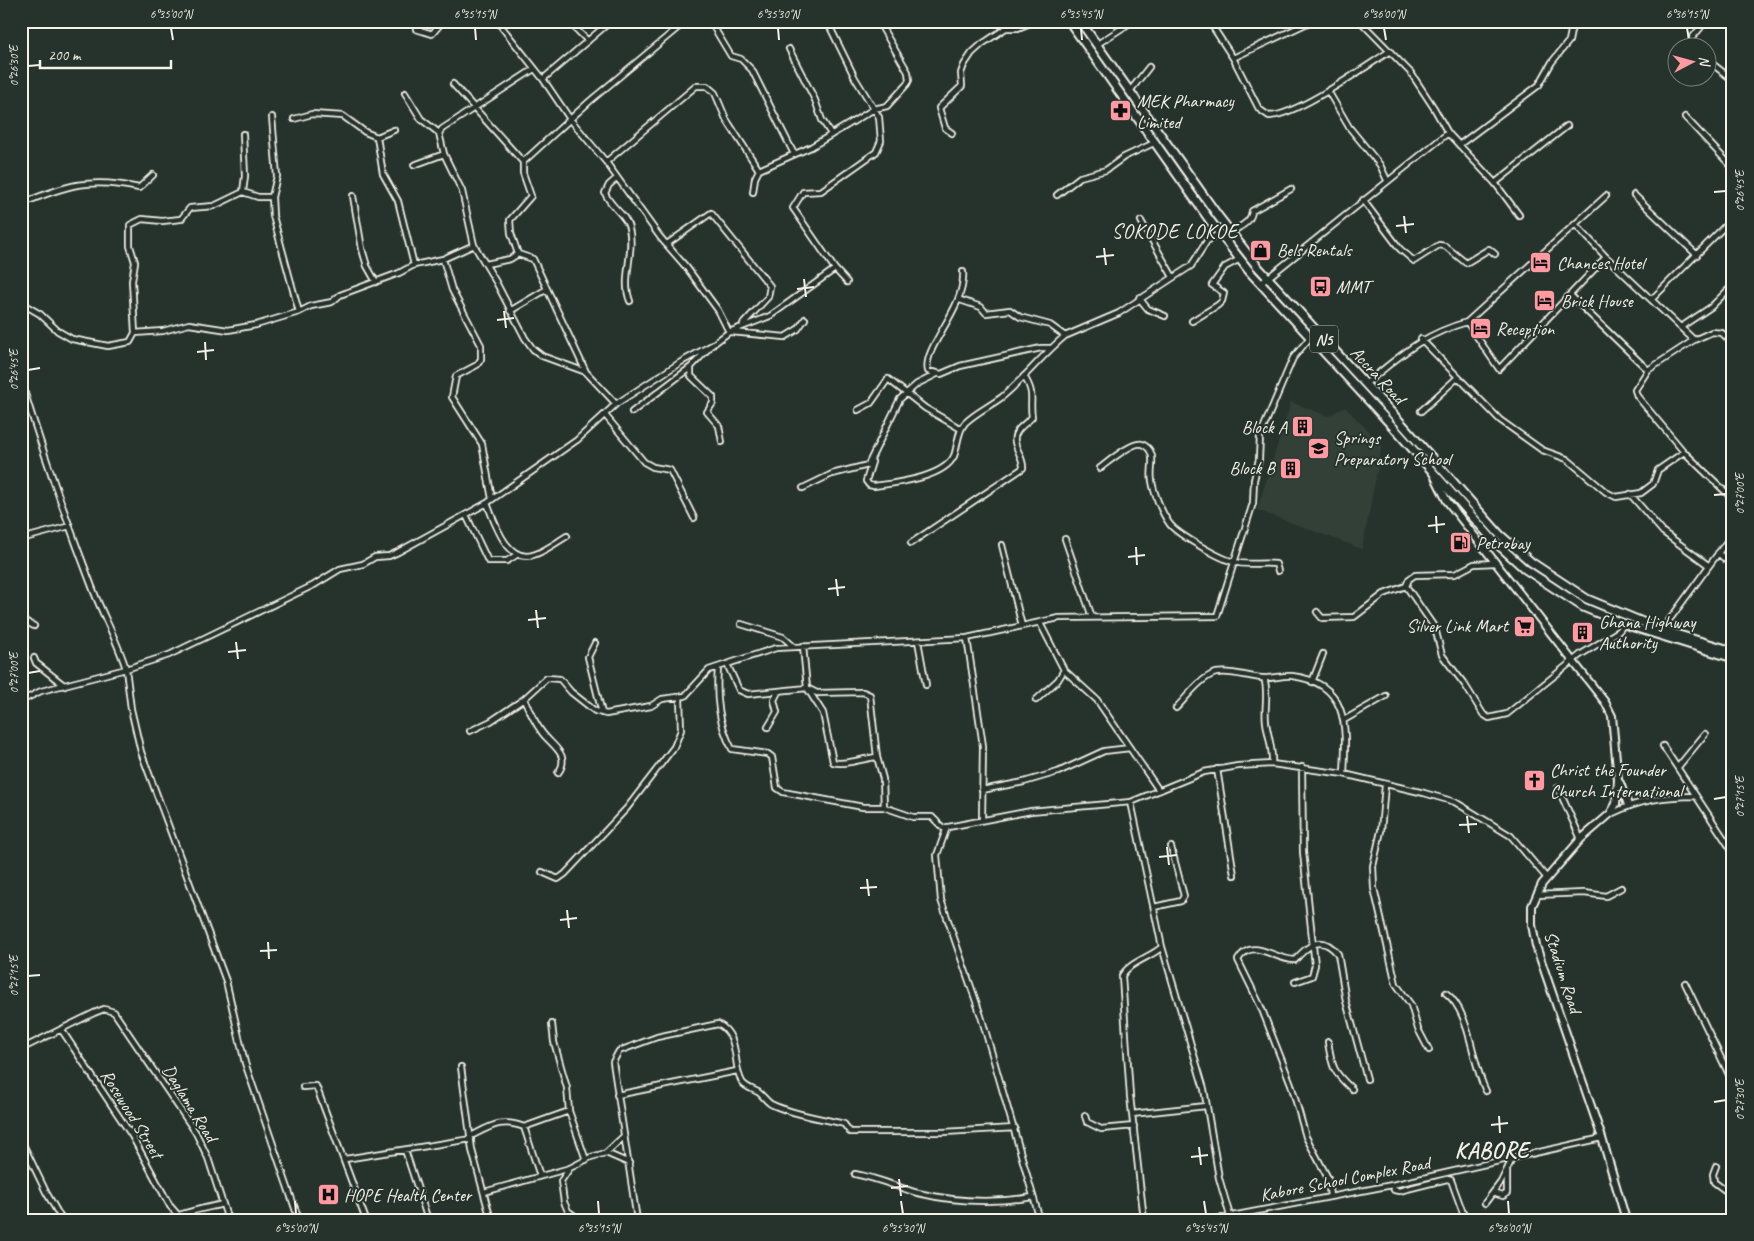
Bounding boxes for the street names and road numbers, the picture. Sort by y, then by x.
road number: N5 [1310,326,1338,352]
street label: Accra Road [1346,342,1412,411]
street label: Stadium Road [1539,928,1587,1018]
street label: Daglama Road [158,1060,224,1148]
street label: Rosewood Street [96,1066,170,1165]
street label: Kabore School Complex Road [1258,1151,1435,1206]

